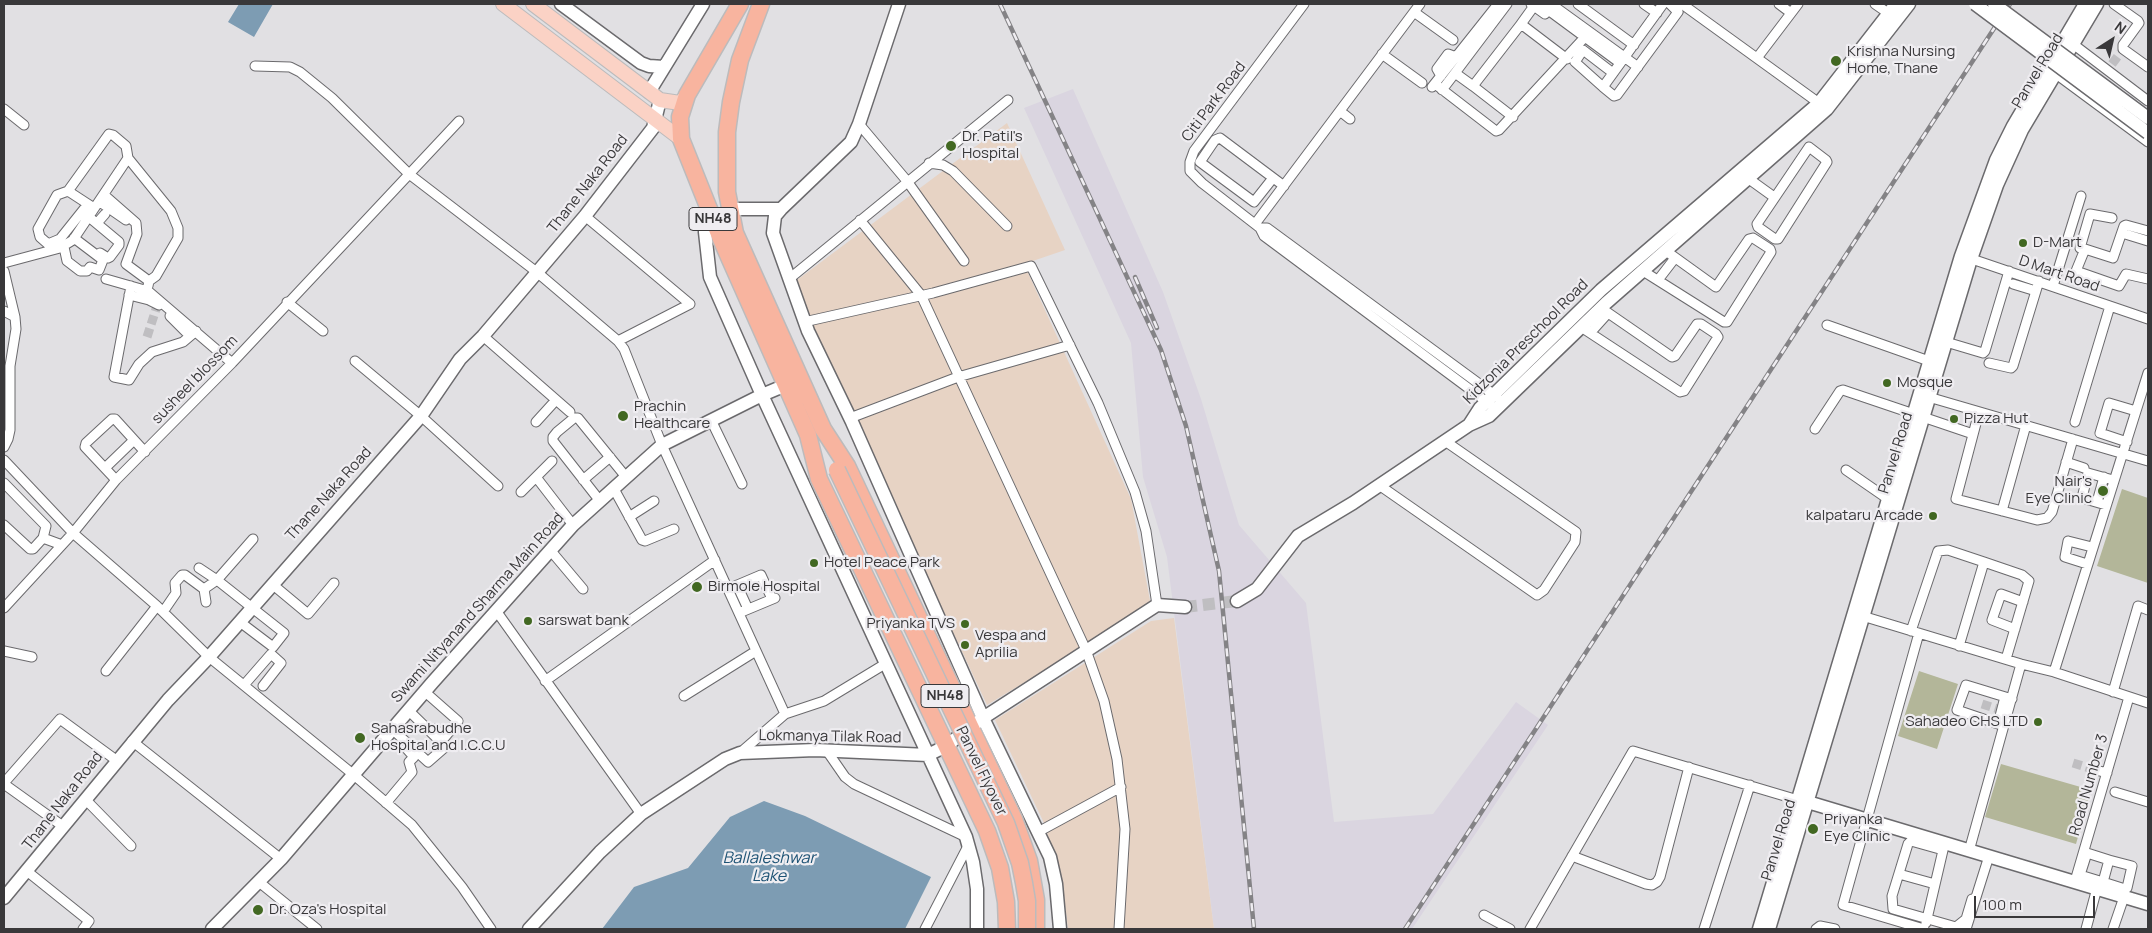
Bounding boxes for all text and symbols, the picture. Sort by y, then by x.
north arrow [2087,15,2137,65]
text: N [2111,17,2130,38]
street label: Panvel Road [2009,30,2067,112]
place label: Krishna Nursing Home, Thane [1847,43,1955,78]
marker: Krishna Nursing Home, Thane [1829,54,1843,68]
street label: Citi Park Road [1178,59,1250,145]
place label: Dr. Patil's Hospital [962,128,1023,163]
street label: Thane Naka Road [544,131,632,237]
marker: Dr. Patil's Hospital [944,139,958,153]
road number: NH48 [689,208,737,230]
place label: D-Mart [2033,234,2082,252]
marker: D-Mart [2017,237,2029,249]
street label: D Mart Road [2016,252,2102,296]
street label: Kidzonia Preschool Road [1460,276,1592,408]
street label: susheel blossom [148,332,242,428]
place label: Mosque [1897,374,1953,392]
marker: Mosque [1881,377,1893,389]
place label: Prachin Healthcare [634,398,710,433]
marker: Prachin Healthcare [616,409,630,423]
street label: Panvel Road [1875,410,1917,496]
place label: Pizza Hut [1964,410,2029,428]
marker: Pizza Hut [1948,413,1960,425]
street label: Thane Naka Road [282,443,376,545]
place label: Nair's Eye Clinic [2026,473,2092,508]
marker: Nair's Eye Clinic [2096,484,2110,498]
place label: kalpataru Arcade [1806,507,1923,525]
street label: Swami Nityanand Sharma Main Road [388,509,568,707]
marker: kalpataru Arcade [1927,510,1939,522]
place label: Hotel Peace Park [824,554,940,572]
marker: Hotel Peace Park [808,557,820,569]
place label: Birmole Hospital [708,578,820,596]
marker: Birmole Hospital [690,580,704,594]
place label: sarswat bank [538,612,629,630]
marker: sarswat bank [522,615,534,627]
place label: Priyanka TVS [866,615,955,633]
marker: Priyanka TVS [959,618,971,630]
place label: Vespa and Aprilia [975,627,1046,662]
marker: Vespa and Aprilia [959,639,971,651]
road number: NH48 [921,684,969,708]
place label: Sahadeo CHS LTD [1905,713,2028,731]
marker: Sahadeo CHS LTD [2032,716,2044,728]
place label: Sahasrabudhe Hospital and I.C.C.U [371,720,506,755]
street label: Panvel Flyover [952,723,1010,819]
street label: Lokmanya Tilak Road [758,727,902,747]
marker: Sahasrabudhe Hospital and I.C.C.U [353,731,367,745]
street label: Road Number 3 [2066,732,2112,838]
street label: Thane Naka Road [19,748,107,854]
street label: Panvel Road [1758,797,1800,883]
place label: Priyanka Eye Clinic [1824,811,1890,846]
marker: Priyanka Eye Clinic [1806,822,1820,836]
water label: Ballaleshwar Lake [723,849,815,887]
scale bar [1977,886,2098,918]
text: 100 m [1982,894,2022,915]
place label: Dr. Oza's Hospital [269,901,387,919]
marker: Dr. Oza's Hospital [251,903,265,917]

